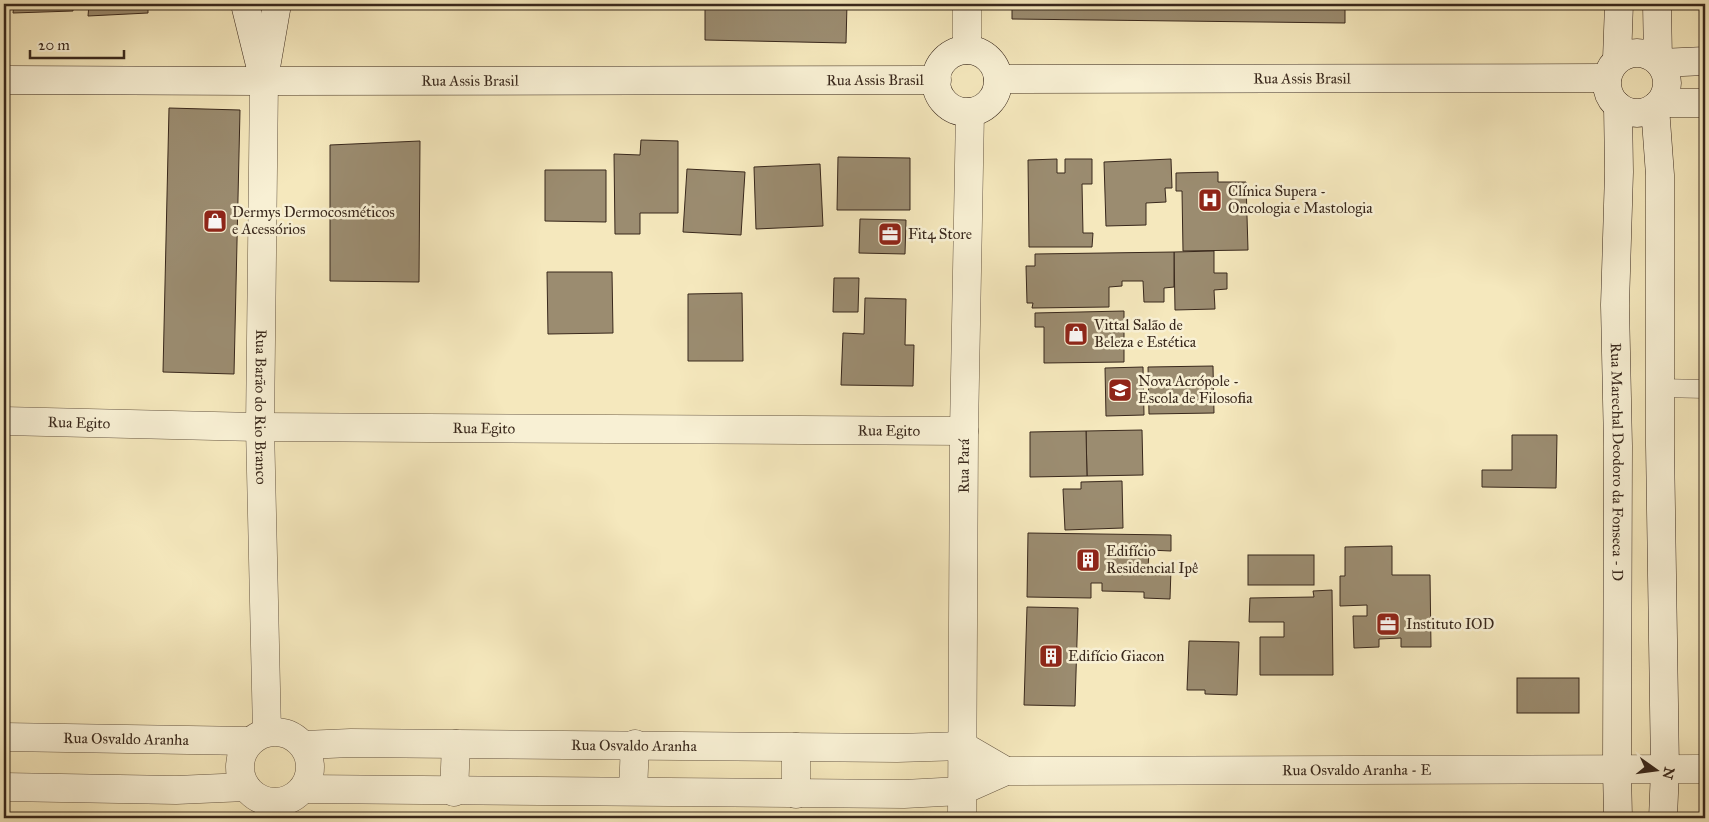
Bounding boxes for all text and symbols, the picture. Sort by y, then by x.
scale bar [30,28,124,60]
text: 20 m [38,36,70,54]
street label: Rua Assis Brasil [1253,69,1352,88]
street label: Rua Assis Brasil [826,71,925,89]
street label: Rua Assis Brasil [421,72,520,90]
place label: Clínica Supera - Oncologia e Mastologia [1228,182,1373,217]
hospital icon: Clínica Supera - Oncologia e Mastologia [1197,187,1223,213]
place label: Dermys Dermocosméticos e Acessórios [232,203,395,238]
shop icon: Dermys Dermocosméticos e Acessórios [202,208,228,234]
office icon: Fit4 Store [877,221,903,247]
place label: Fit4 Store [908,225,972,243]
place label: Vittal Salão de Beleza e Estética [1093,316,1197,351]
shop icon: Vittal Salão de Beleza e Estética [1063,321,1089,347]
street label: Rua Barão do Rio Branco [251,329,270,485]
street label: Rua Marechal Deodoro da Fonseca - D [1607,342,1627,581]
place label: Nova Acrópole - Escola de Filosofia [1138,372,1253,407]
school or university icon: Nova Acrópole - Escola de Filosofia [1107,377,1133,403]
street label: Rua Egito [47,413,111,432]
street label: Rua Egito [452,419,516,437]
street label: Rua Egito [857,421,921,440]
street label: Rua Pará [955,438,973,493]
place label: Edifício Residencial Ipê [1106,542,1198,577]
building icon: Edifício Residencial Ipê [1075,547,1101,573]
office icon: Instituto IOD [1375,611,1401,637]
place label: Instituto IOD [1406,615,1494,633]
building icon: Edifício Giacon [1038,643,1064,669]
place label: Edifício Giacon [1068,647,1164,665]
street label: Rua Osvaldo Aranha [63,729,190,749]
street label: Rua Osvaldo Aranha [571,736,698,755]
north arrow [1632,744,1682,794]
street label: Rua Osvaldo Aranha - E [1282,761,1432,779]
text: N [1658,765,1678,781]

